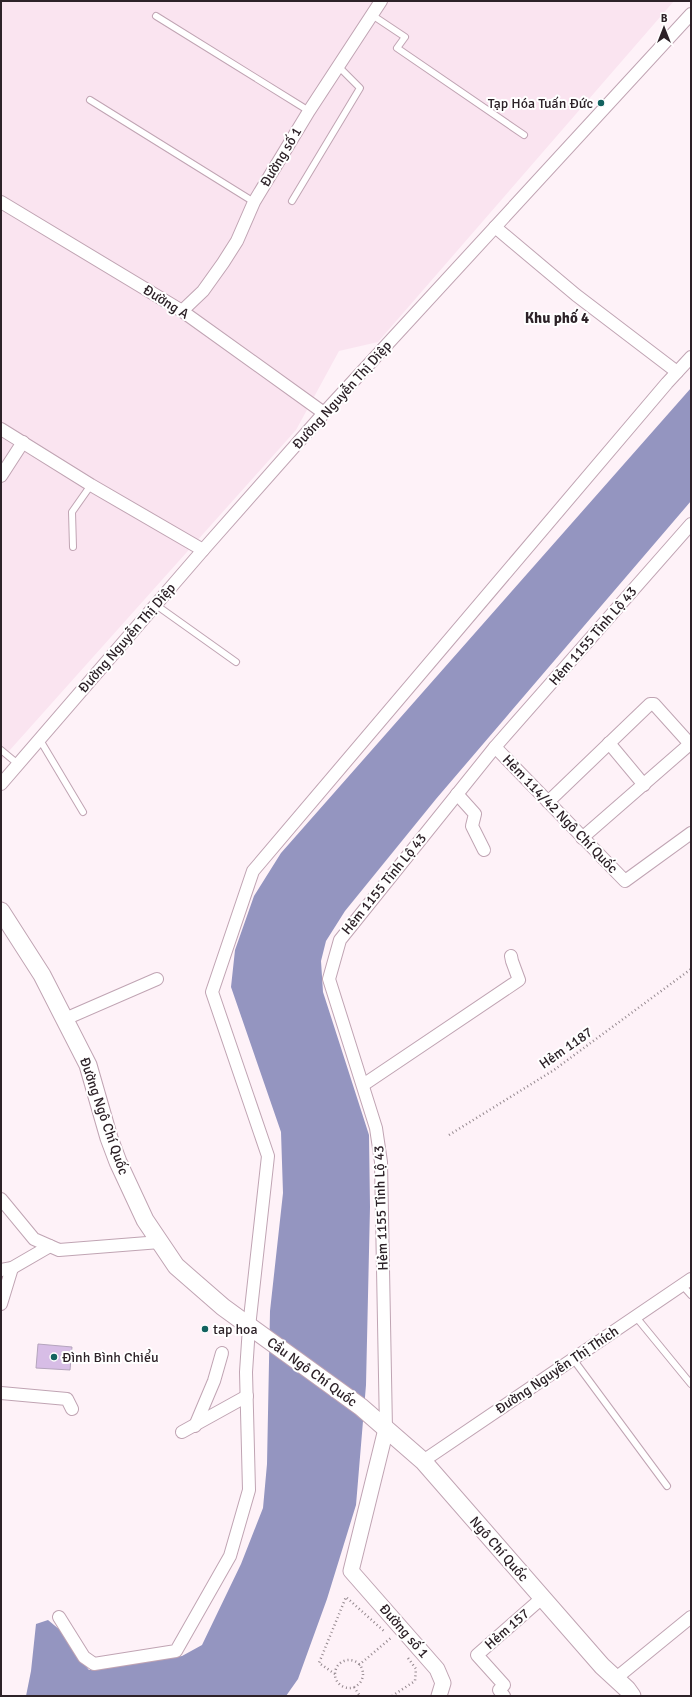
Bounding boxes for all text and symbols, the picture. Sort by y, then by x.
north arrow [644,8,684,48]
text: B [661,12,668,25]
place label: Tạp Hóa Tuấn Đức [488,95,593,112]
marker: Tạp Hóa Tuấn Đức [596,98,606,108]
street label: Đường số 1 [257,124,305,190]
street label: Đường A [140,281,192,323]
district label: Khu phố 4 [525,308,589,327]
street label: Đường Nguyễn Thị Diệp [289,337,395,453]
street label: Đường Nguyễn Thị Diệp [75,580,179,696]
street label: Hẻm 1155 Tỉnh Lộ 43 [545,583,641,689]
street label: Hẻm 114/42 Ngô Chí Quốc [499,751,621,877]
street label: Hẻm 1155 Tỉnh Lộ 43 [338,830,430,938]
street label: Hẻm 1187 [536,1024,596,1072]
street label: Đường Ngô Chí Quốc [76,1055,132,1177]
street label: Hẻm 1155 Tỉnh Lộ 43 [370,1145,392,1271]
place label: tap hoa [213,1321,258,1338]
street label: Đường Nguyễn Thị Thích [492,1322,622,1418]
marker: tap hoa [200,1324,210,1334]
street label: Cầu Ngô Chí Quốc [264,1334,361,1411]
place label: Đình Bình Chiểu [62,1349,159,1366]
marker: Đình Bình Chiểu [49,1352,59,1362]
street label: Ngô Chí Quốc [466,1513,532,1585]
street label: Đường số 1 [376,1600,432,1662]
street label: Hẻm 157 [481,1605,533,1653]

